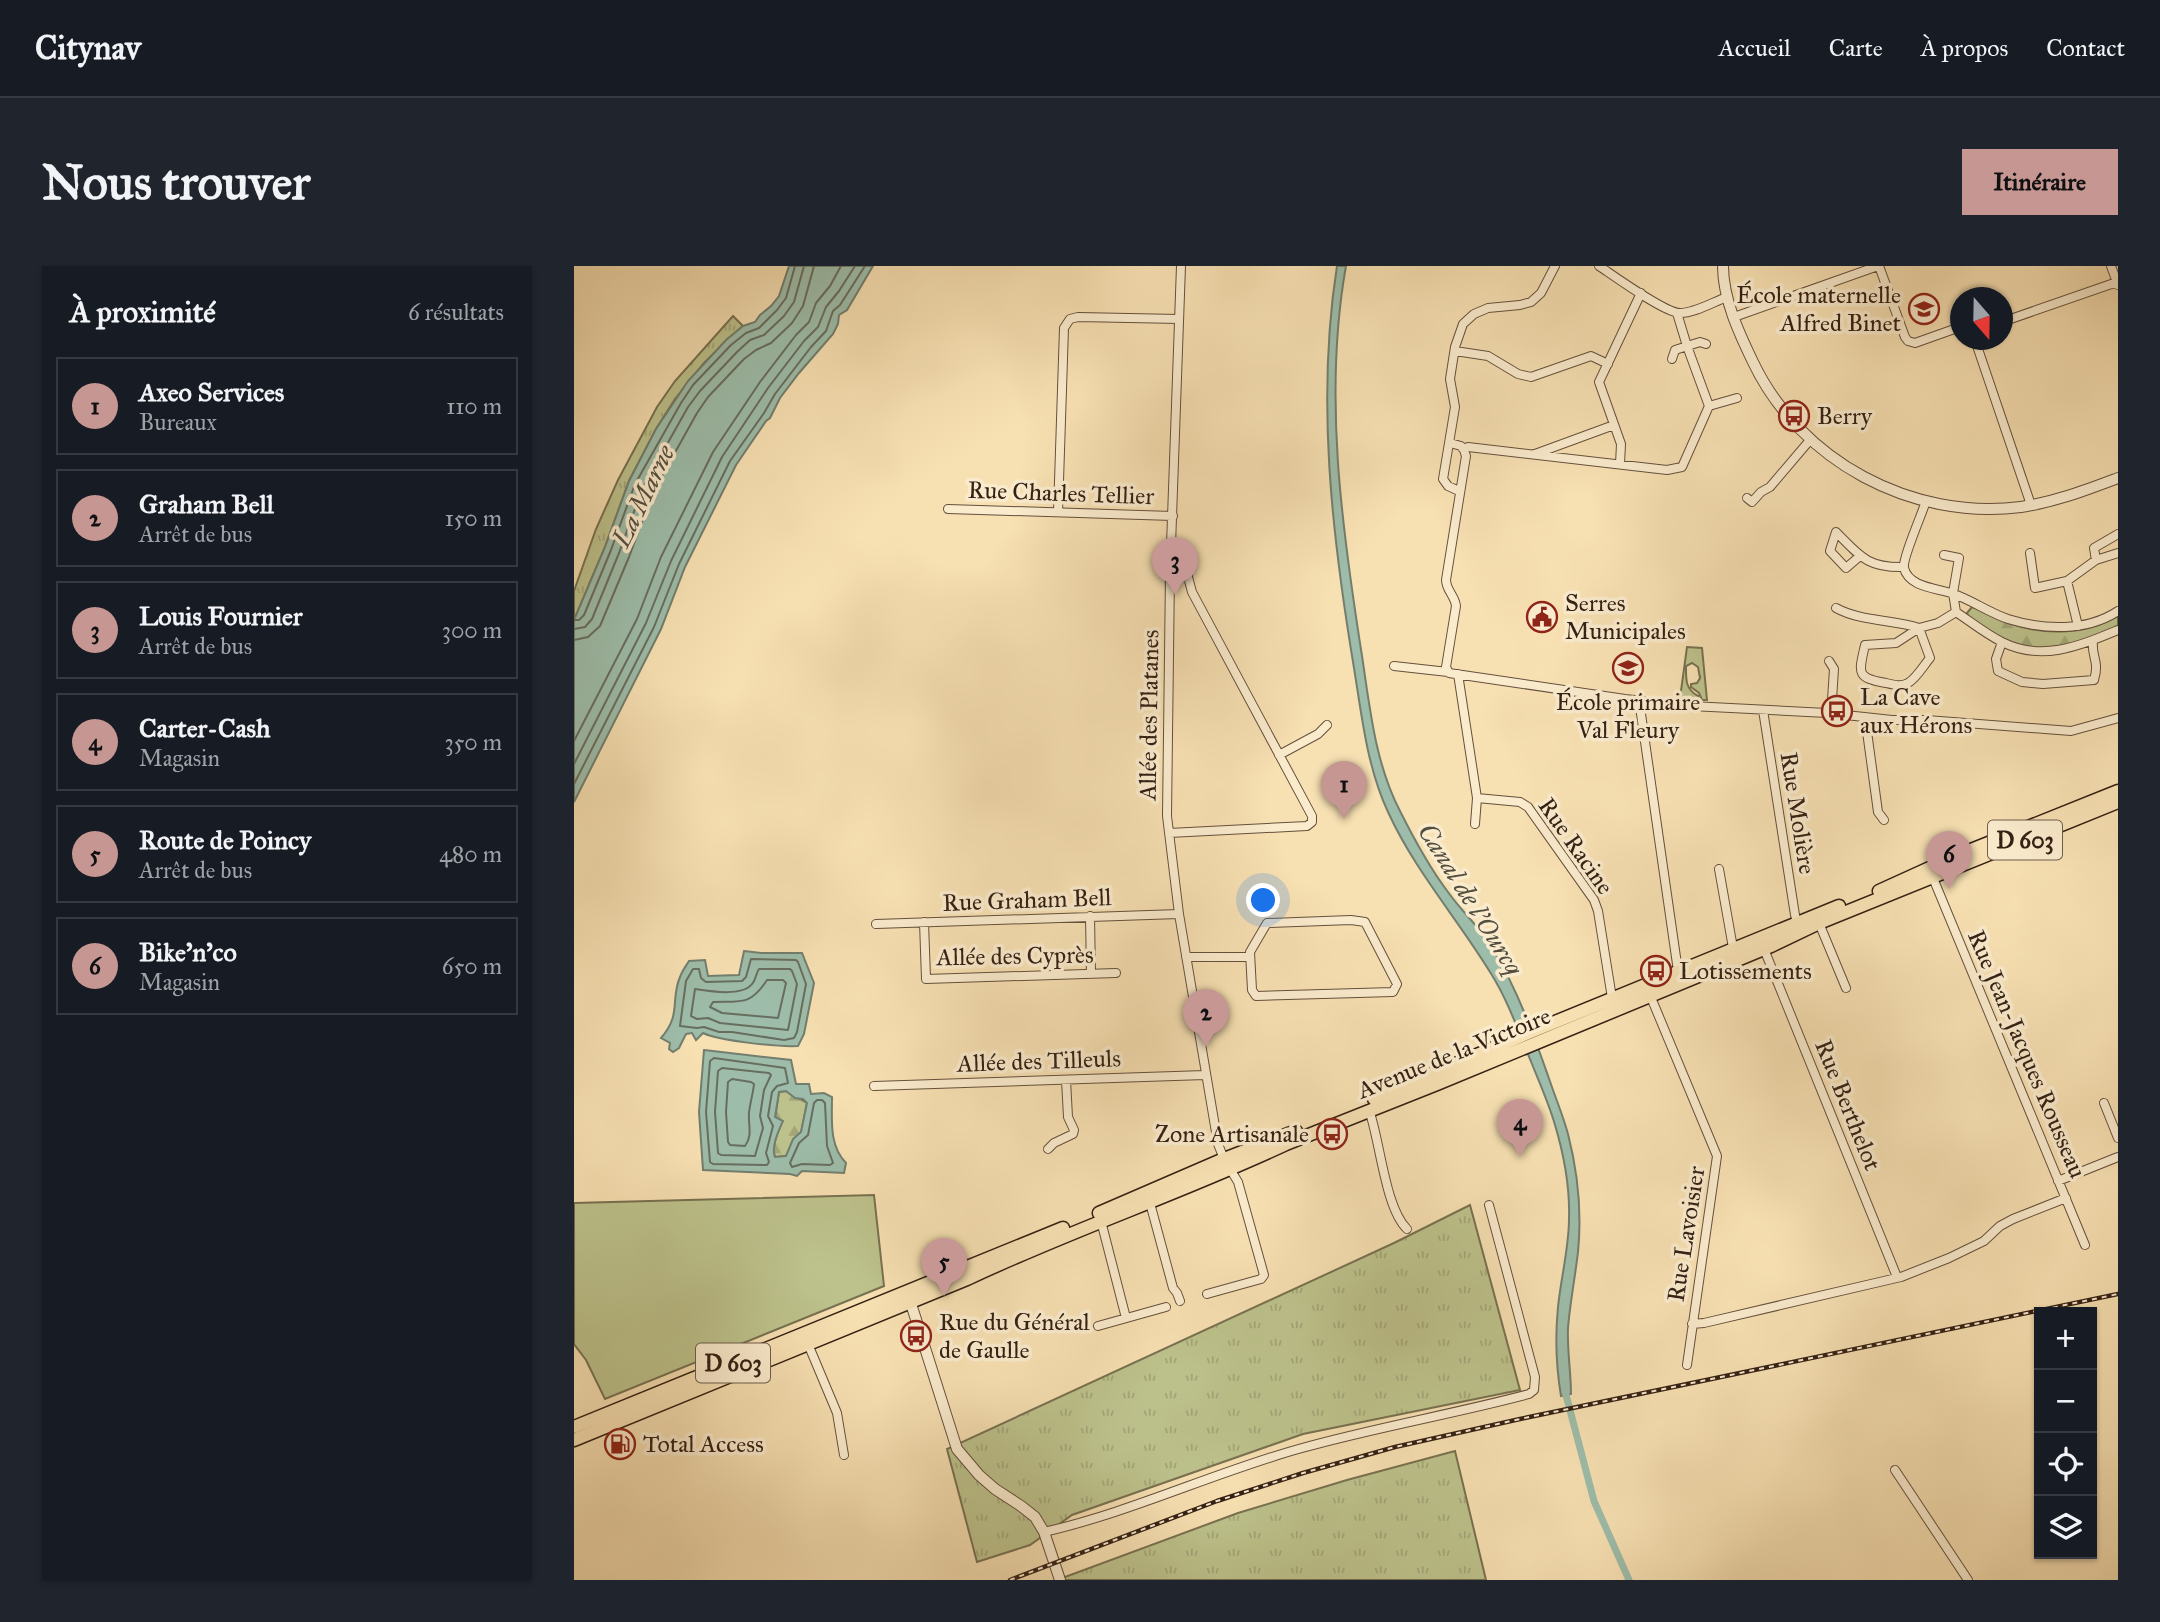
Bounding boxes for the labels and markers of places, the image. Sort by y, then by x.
place label: École maternelle Alfred Binet [1736,280,1901,338]
school or university icon: École maternelle Alfred Binet [1907,292,1941,326]
bus stop icon: Berry [1777,399,1811,433]
place label: Berry [1817,401,1873,431]
pin: 3 [1152,537,1198,595]
place label: Serres Municipales [1565,588,1686,646]
public building icon: Serres Municipales [1525,600,1559,634]
school or university icon: École primaire Val Fleury [1611,651,1645,685]
place label: La Cave aux Hérons [1860,682,1972,740]
place label: École primaire Val Fleury [1556,687,1700,745]
bus stop icon: La Cave aux Hérons [1820,694,1854,728]
pin: 1 [1321,761,1367,819]
pin: 6 [1926,831,1972,889]
bus stop icon: Lotissements [1639,954,1673,988]
place label: Lotissements [1679,956,1812,986]
pin: 2 [1183,989,1229,1047]
pin: 4 [1497,1099,1543,1157]
bus stop icon: Zone Artisanale [1315,1117,1349,1151]
place label: Zone Artisanale [1155,1119,1309,1149]
pin: 5 [921,1238,967,1296]
place label: Rue du Général de Gaulle [939,1307,1090,1365]
bus stop icon: Rue du Général de Gaulle [899,1319,933,1353]
fuel station icon: Total Access [603,1427,637,1461]
place label: Total Access [643,1429,764,1459]

